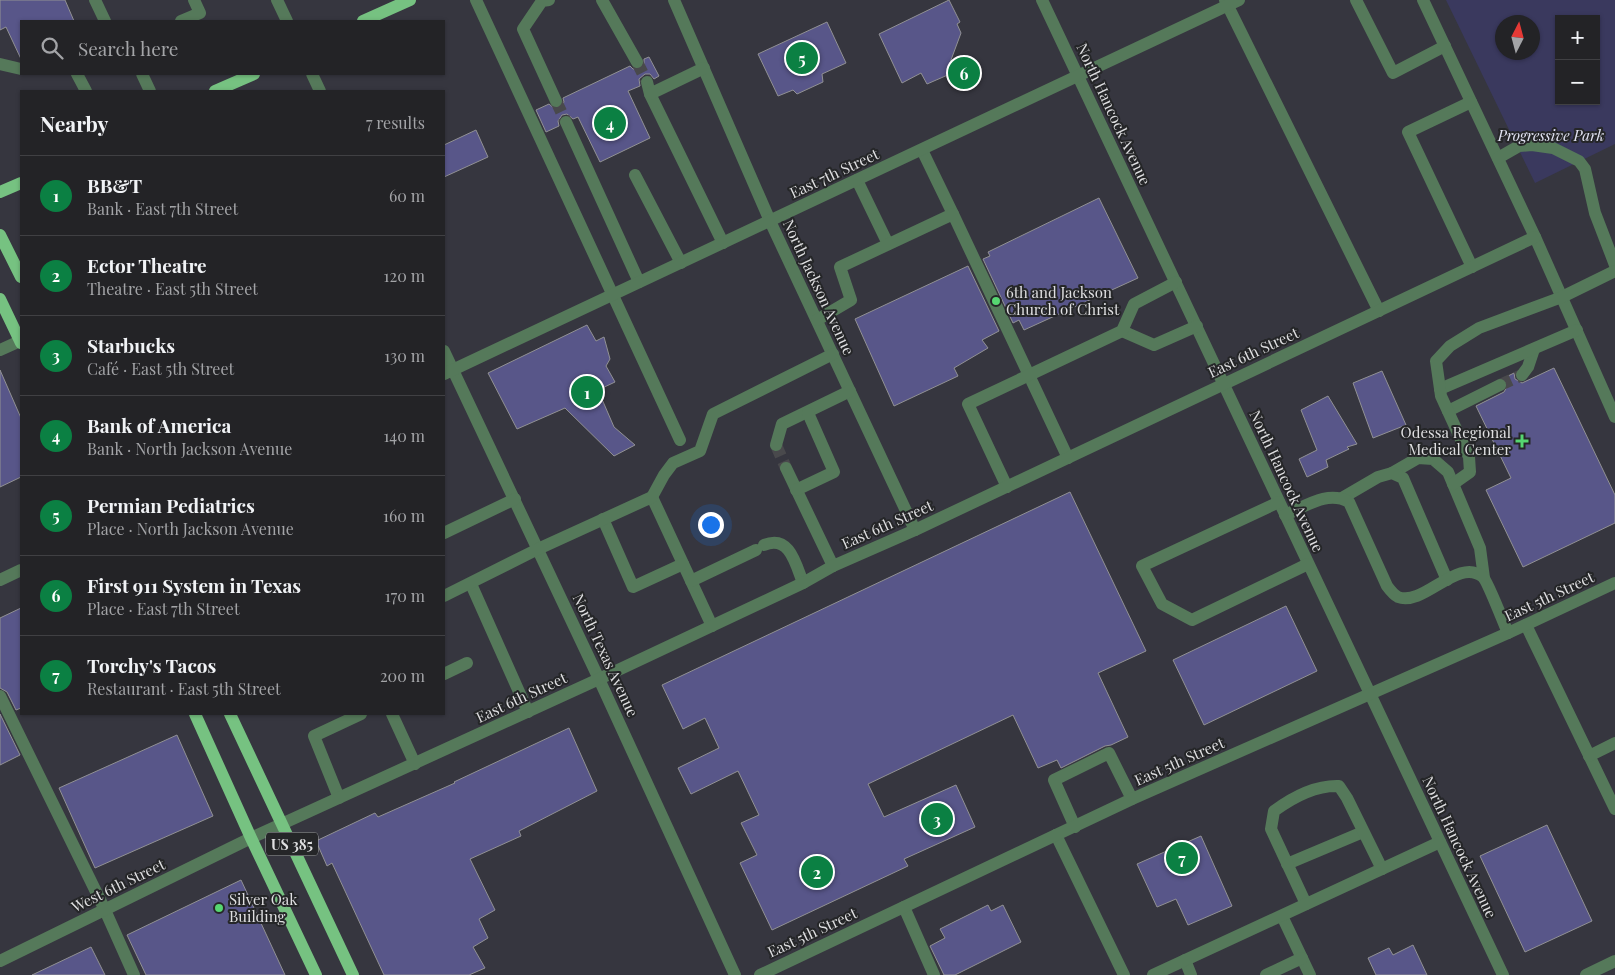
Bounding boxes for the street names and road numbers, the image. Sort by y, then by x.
street label: North Hancock Avenue [1072,40,1156,188]
street label: East 7th Street [786,143,882,202]
street label: North Jackson Avenue [779,216,859,358]
street label: East 6th Street [1204,322,1302,382]
street label: North Hancock Avenue [1245,407,1329,555]
street label: East 6th Street [838,495,936,553]
street label: East 5th Street [1501,566,1598,625]
street label: North Texas Avenue [569,590,643,720]
street label: East 6th Street [472,667,570,727]
street label: East 5th Street [1131,732,1228,790]
street label: North Hancock Avenue [1418,773,1502,921]
road number: US 385 [266,832,318,856]
street label: West 6th Street [67,853,169,917]
street label: East 5th Street [764,902,861,961]

